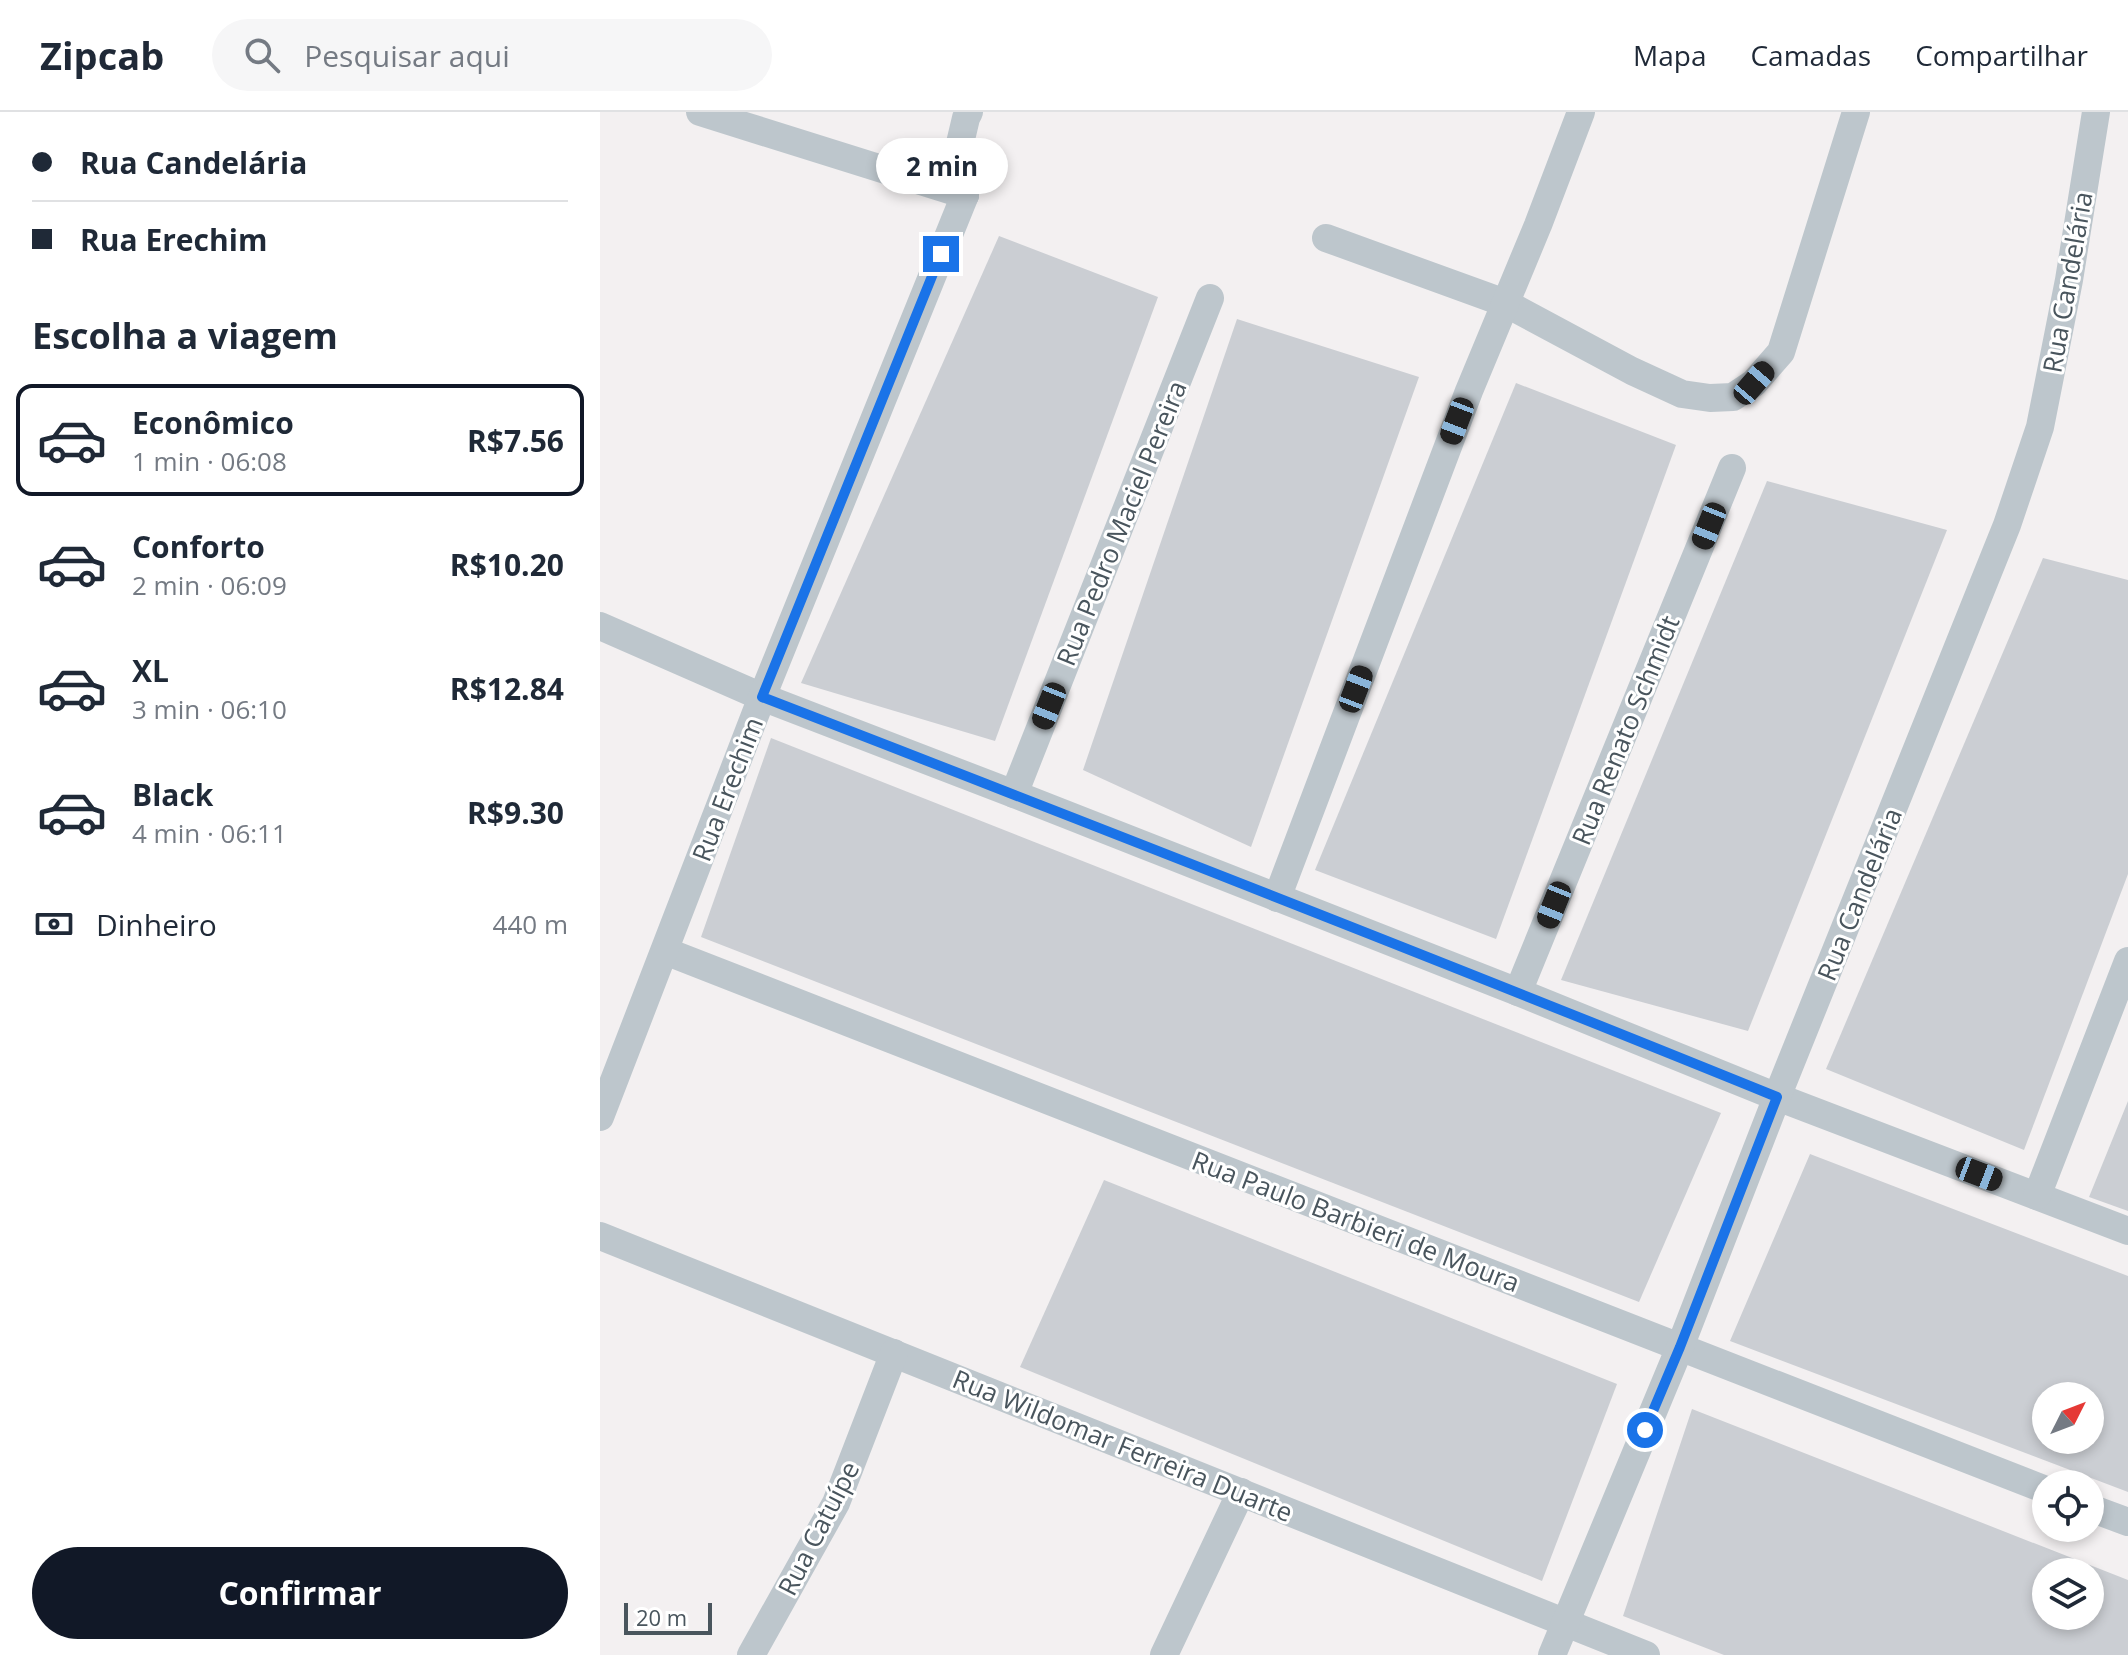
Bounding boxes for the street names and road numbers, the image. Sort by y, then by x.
street label: Rua Candelária [2033,189,2101,375]
street label: Rua Pedro Maciel Pereira [1047,375,1195,671]
street label: Rua Renato Schmidt [1563,610,1687,850]
street label: Rua Erechim [683,712,771,866]
street label: Rua Candelária [1808,802,1910,986]
street label: Rua Paulo Barbieri de Moura [1187,1142,1525,1300]
street label: Rua Wildomar Ferreira Duarte [948,1360,1298,1530]
street label: Rua Catuípe [769,1455,867,1601]

